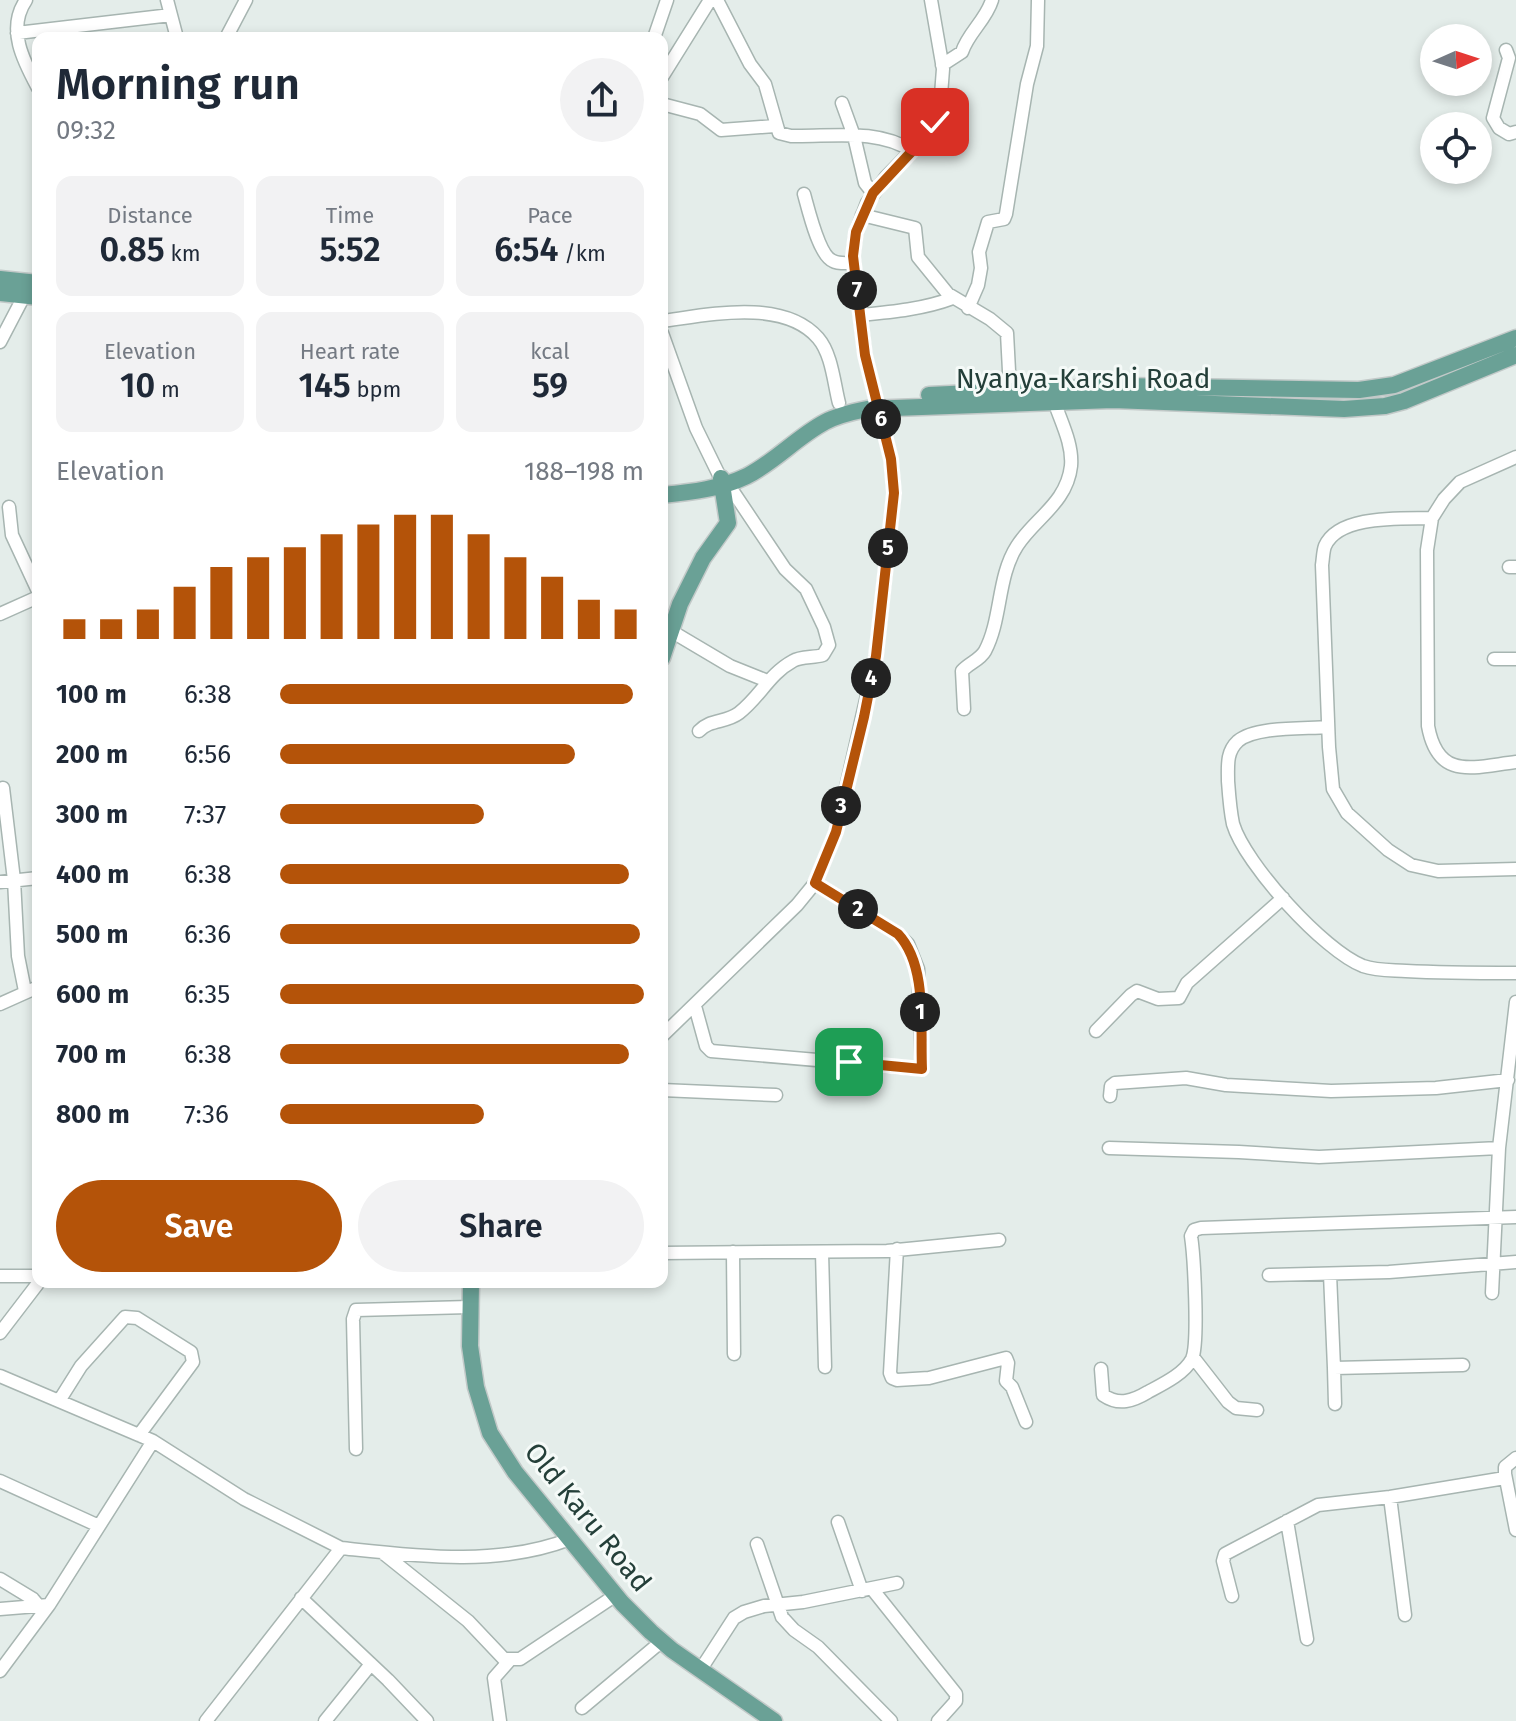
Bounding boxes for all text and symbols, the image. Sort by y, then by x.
north arrow [1420,24,1492,96]
map controls [1420,24,1492,184]
text: Morning run [56,58,300,111]
button: share [560,58,644,142]
pin [901,88,969,156]
icon: check [913,100,957,144]
button: locate [1420,112,1492,184]
text: 09:32 [56,115,116,146]
text: Distance [107,202,193,229]
text: Time [326,202,374,229]
text: Pace [527,202,573,229]
text: 0.85 [99,229,165,270]
text: 5:52 [319,229,381,270]
text: 6:54 [494,229,558,270]
text: km [165,240,201,267]
text: /km [558,240,606,267]
pin: 7 [837,270,877,310]
text: 7 [852,276,862,303]
text: Elevation [104,338,196,365]
text: Heart rate [300,338,400,365]
text: kcal [530,338,570,365]
street label: Nyanya-Karshi Road [956,362,1210,395]
text: 10 [120,365,155,406]
text: 145 [299,365,351,406]
text: 59 [532,365,568,406]
text: m [155,376,180,403]
text: bpm [351,376,401,403]
pin: 6 [861,399,901,439]
text: 6 [875,405,887,432]
text: Elevation [56,456,165,487]
text: 188–198 m [524,456,644,487]
pin: 5 [868,528,908,568]
text: 5 [882,534,894,561]
pin: 4 [851,658,891,698]
text: 4 [865,664,877,691]
text: 100 m [56,679,127,710]
text: 6:38 [184,679,232,710]
text: 200 m [56,739,128,770]
text: 6:56 [184,739,231,770]
pin: 3 [821,786,861,826]
text: 3 [835,792,847,819]
text: 300 m [56,799,128,830]
text: 7:37 [184,799,226,830]
text: 400 m [56,859,129,890]
text: 6:38 [184,859,232,890]
pin: 2 [838,889,878,929]
text: 2 [852,895,864,922]
text: 500 m [56,919,129,950]
text: 6:36 [184,919,231,950]
text: 600 m [56,979,129,1010]
text: 6:35 [184,979,230,1010]
pin: 1 [900,992,940,1032]
text: 1 [915,998,925,1025]
pin [815,1028,883,1096]
text: 700 m [56,1039,126,1070]
text: 6:38 [184,1039,232,1070]
icon: arrive [827,1040,871,1084]
text: 800 m [56,1099,130,1130]
text: 7:36 [184,1099,229,1130]
button: Save [56,1180,342,1272]
button: Share [358,1180,644,1272]
street label: Old Karu Road [518,1436,658,1598]

